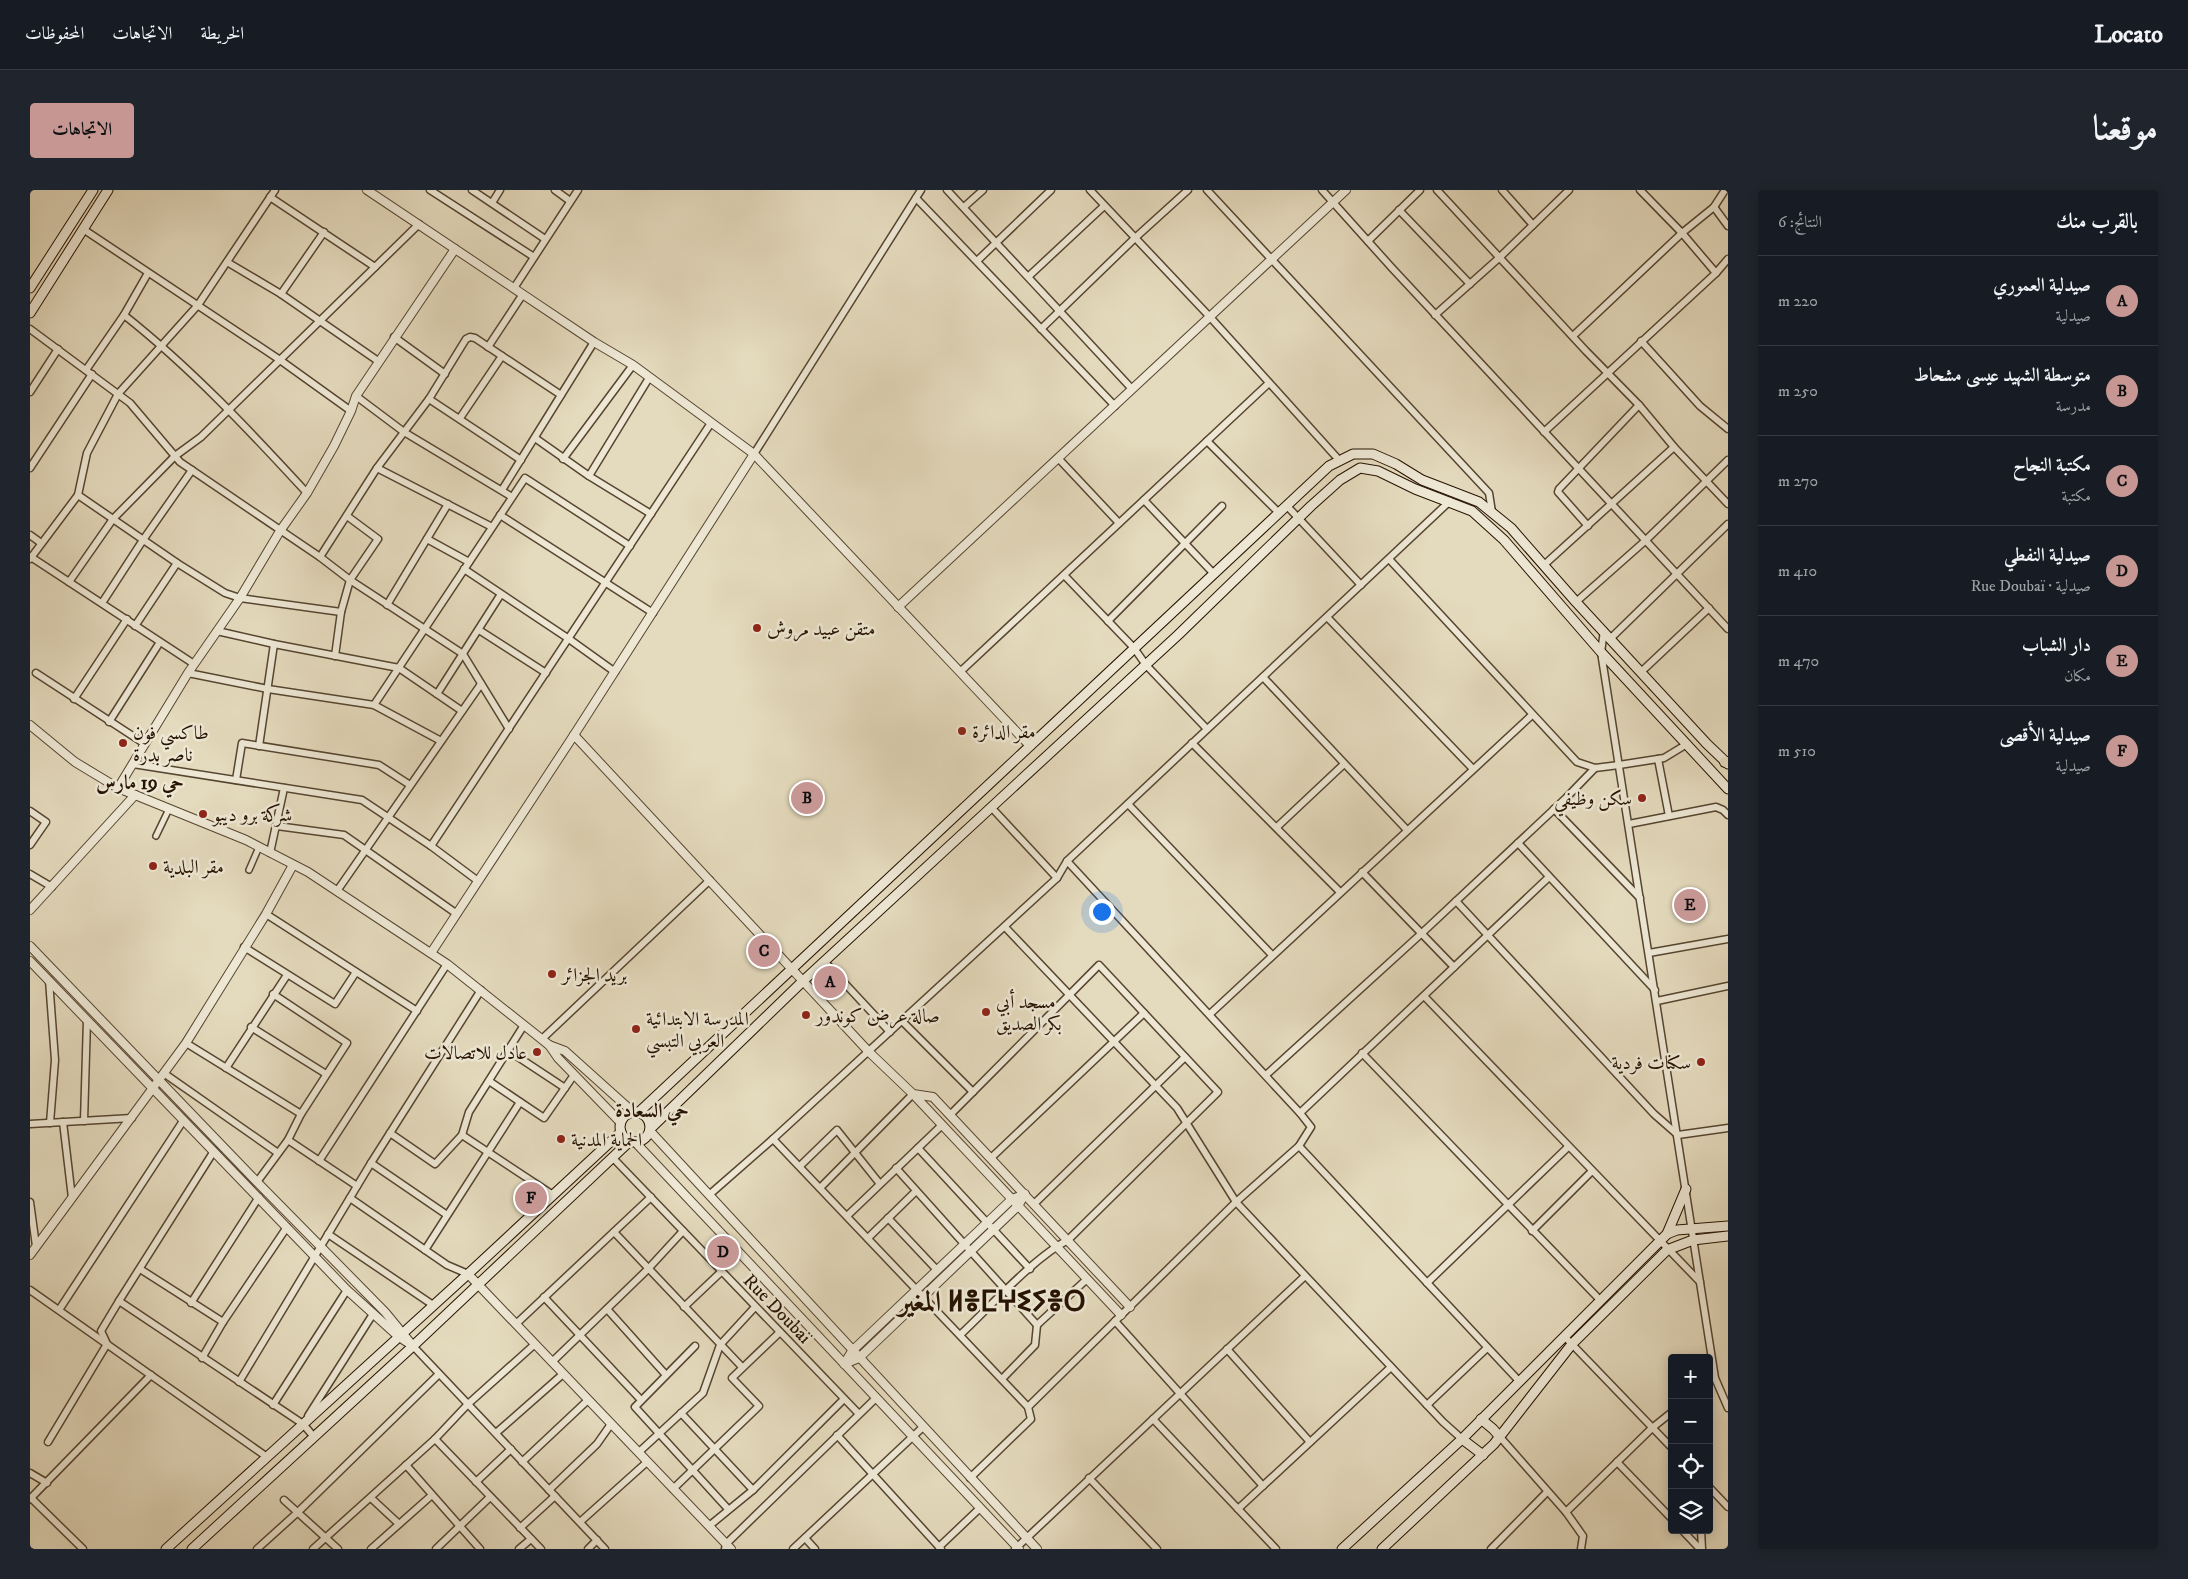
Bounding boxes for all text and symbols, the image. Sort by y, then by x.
text: Locato [2094,20,2163,50]
text: المحفوظات [25,23,84,45]
text: الاتجاهات [112,23,172,45]
text: الخريطة [200,23,244,45]
button: الاتجاهات [30,103,134,158]
text: موقعنا [2093,107,2158,151]
text: بالقرب منك [2056,209,2138,235]
text: النتائج: 6 [1778,212,1822,232]
text: صيدلية العموري [1993,274,2091,297]
text: 220 m [1778,291,1818,311]
text: A [2117,291,2127,311]
text: صيدلية [2056,306,2091,326]
text: متوسطة الشهيد عيسى مشحاط [1914,364,2091,387]
text: 250 m [1778,381,1818,401]
text: B [2117,381,2127,401]
text: مدرسة [2056,396,2091,416]
text: مكتبة النجاح [2013,454,2091,477]
text: 270 m [1778,471,1818,491]
text: C [2117,471,2127,491]
text: مكتبة [2061,486,2091,506]
text: صيدلية النفطي [2004,544,2091,567]
text: 410 m [1778,561,1817,581]
text: D [2116,561,2128,581]
text: صيدلية · Rue Doubaï [1971,576,2091,596]
place label: متقن عبيد مروش [767,618,875,642]
marker: متقن عبيد مروش [751,622,763,634]
text: دار الشباب [2022,634,2091,657]
text: 470 m [1778,651,1819,671]
text: E [2116,651,2128,671]
text: مكان [2064,666,2091,686]
place label: مقر الدائرة [972,721,1036,744]
place label: طاكسي فون ناصر بدرة [133,722,209,767]
text: صيدلية الأقصى [1999,724,2091,747]
marker: مقر الدائرة [956,725,968,737]
marker: طاكسي فون ناصر بدرة [117,737,129,749]
text: 510 m [1778,741,1816,761]
text: F [2117,741,2127,761]
text: صيدلية [2056,756,2091,776]
district label: حي 19 مارس [96,771,184,798]
pin: B [791,779,823,817]
place label: سكن وظيفي [1554,788,1632,817]
marker: سكن وظيفي [1636,792,1648,804]
place label: شركة برو ديبو [211,803,292,827]
marker: شركة برو ديبو [197,808,209,820]
place label: مقر البلدية [163,856,224,879]
marker: مقر البلدية [147,860,159,872]
pin: E [1674,886,1706,924]
your location [1089,899,1115,925]
pin: C [748,932,780,970]
pin: A [814,963,846,1001]
place label: بريد الجزائر [560,964,628,987]
marker: بريد الجزائر [546,968,558,980]
place label: مسجد أبي بكر الصديق [996,989,1062,1036]
place label: صالة عرض كوندور [814,1005,940,1029]
marker: مسجد أبي بكر الصديق [980,1006,992,1018]
place label: المدرسة الابتدائية العربي التبسي [646,1008,749,1058]
marker: صالة عرض كوندور [800,1009,812,1021]
marker: المدرسة الابتدائية العربي التبسي [630,1023,642,1035]
place label: عادل للاتصالات [424,1042,527,1065]
marker: عادل للاتصالات [531,1046,543,1058]
place label: سكنات فردية [1611,1052,1691,1075]
marker: سكنات فردية [1695,1056,1707,1068]
district label: حي السعادة [615,1099,689,1126]
place label: الحماية المدنية [571,1129,642,1152]
marker: الحماية المدنية [555,1133,567,1145]
pin: F [515,1179,547,1217]
pin: D [707,1233,739,1271]
street label: Rue Doubaï [738,1269,817,1350]
district label: المغير ⵍⴻⵎⵖⵉⵢⴻⵔ [895,1285,1086,1321]
map controls [1668,1354,1713,1534]
button: + [1668,1354,1713,1399]
button: − [1668,1399,1713,1444]
button: locate [1668,1444,1713,1489]
button: layers [1668,1489,1713,1534]

